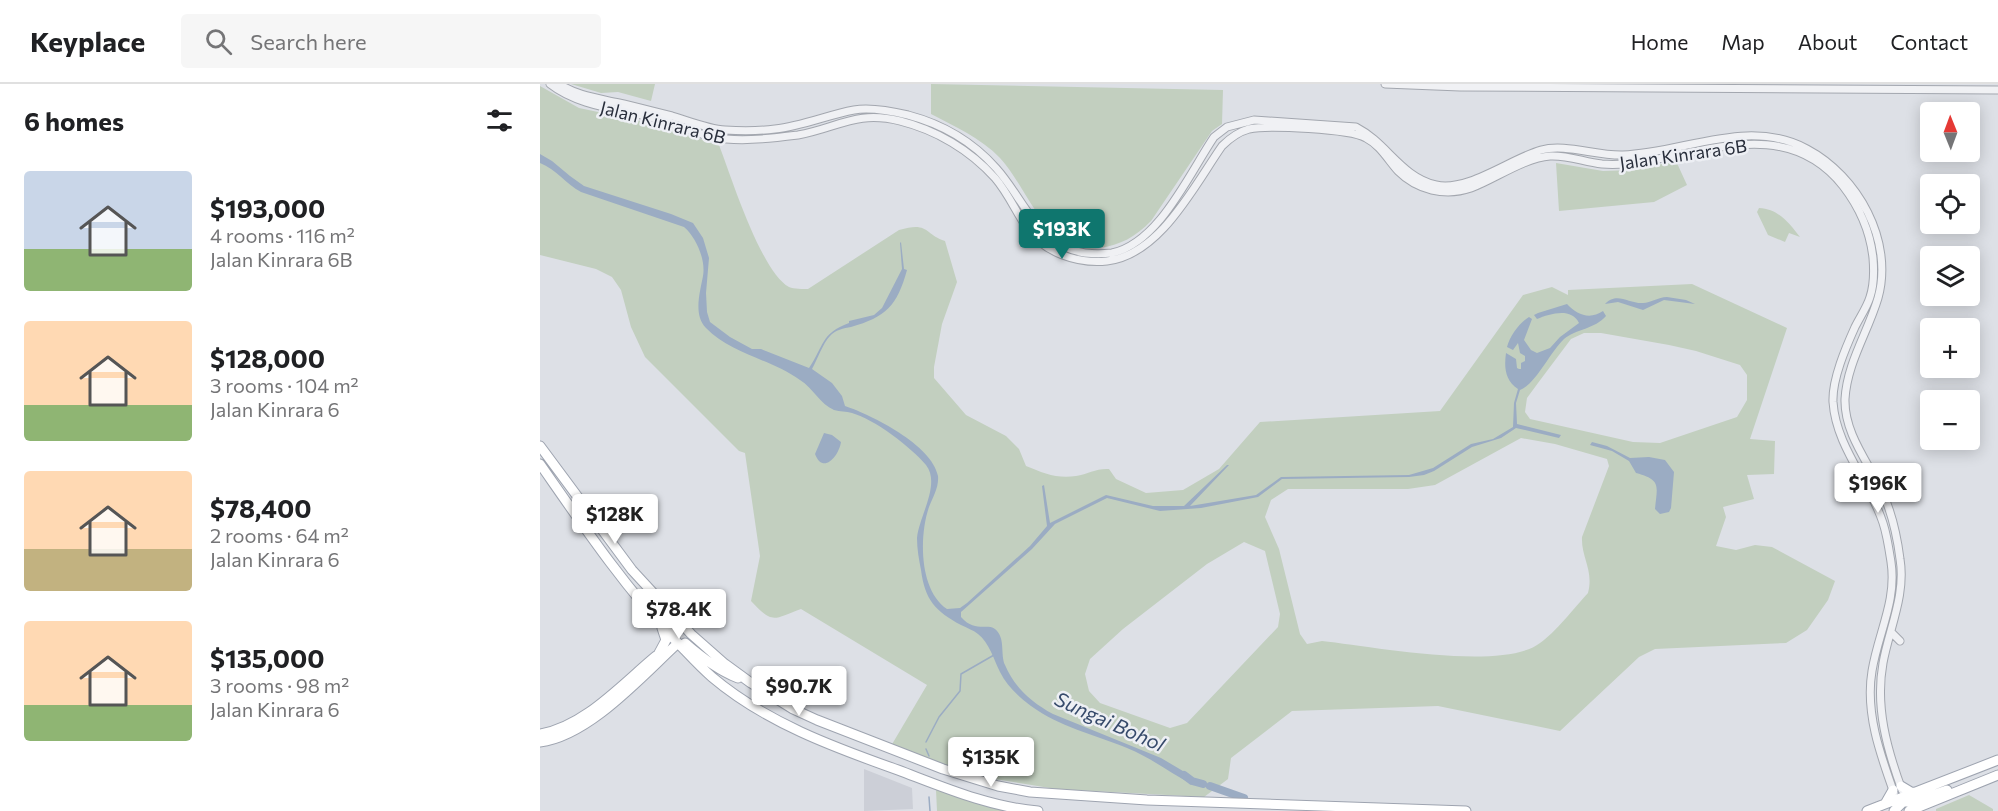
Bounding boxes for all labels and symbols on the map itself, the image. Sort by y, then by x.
street label: Jalan Kinrara 6B [598,96,728,148]
north arrow [1920,102,1980,162]
street label: Jalan Kinrara 6B [1618,134,1748,174]
pin: $193K [1020,209,1104,260]
pin: $196K [1836,463,1920,514]
pin: $128K [573,494,657,545]
pin: $78.4K [630,589,728,640]
pin: $90.7K [750,666,848,717]
water label: Sungai Bohol [1051,686,1170,756]
pin: $135K [949,737,1033,788]

